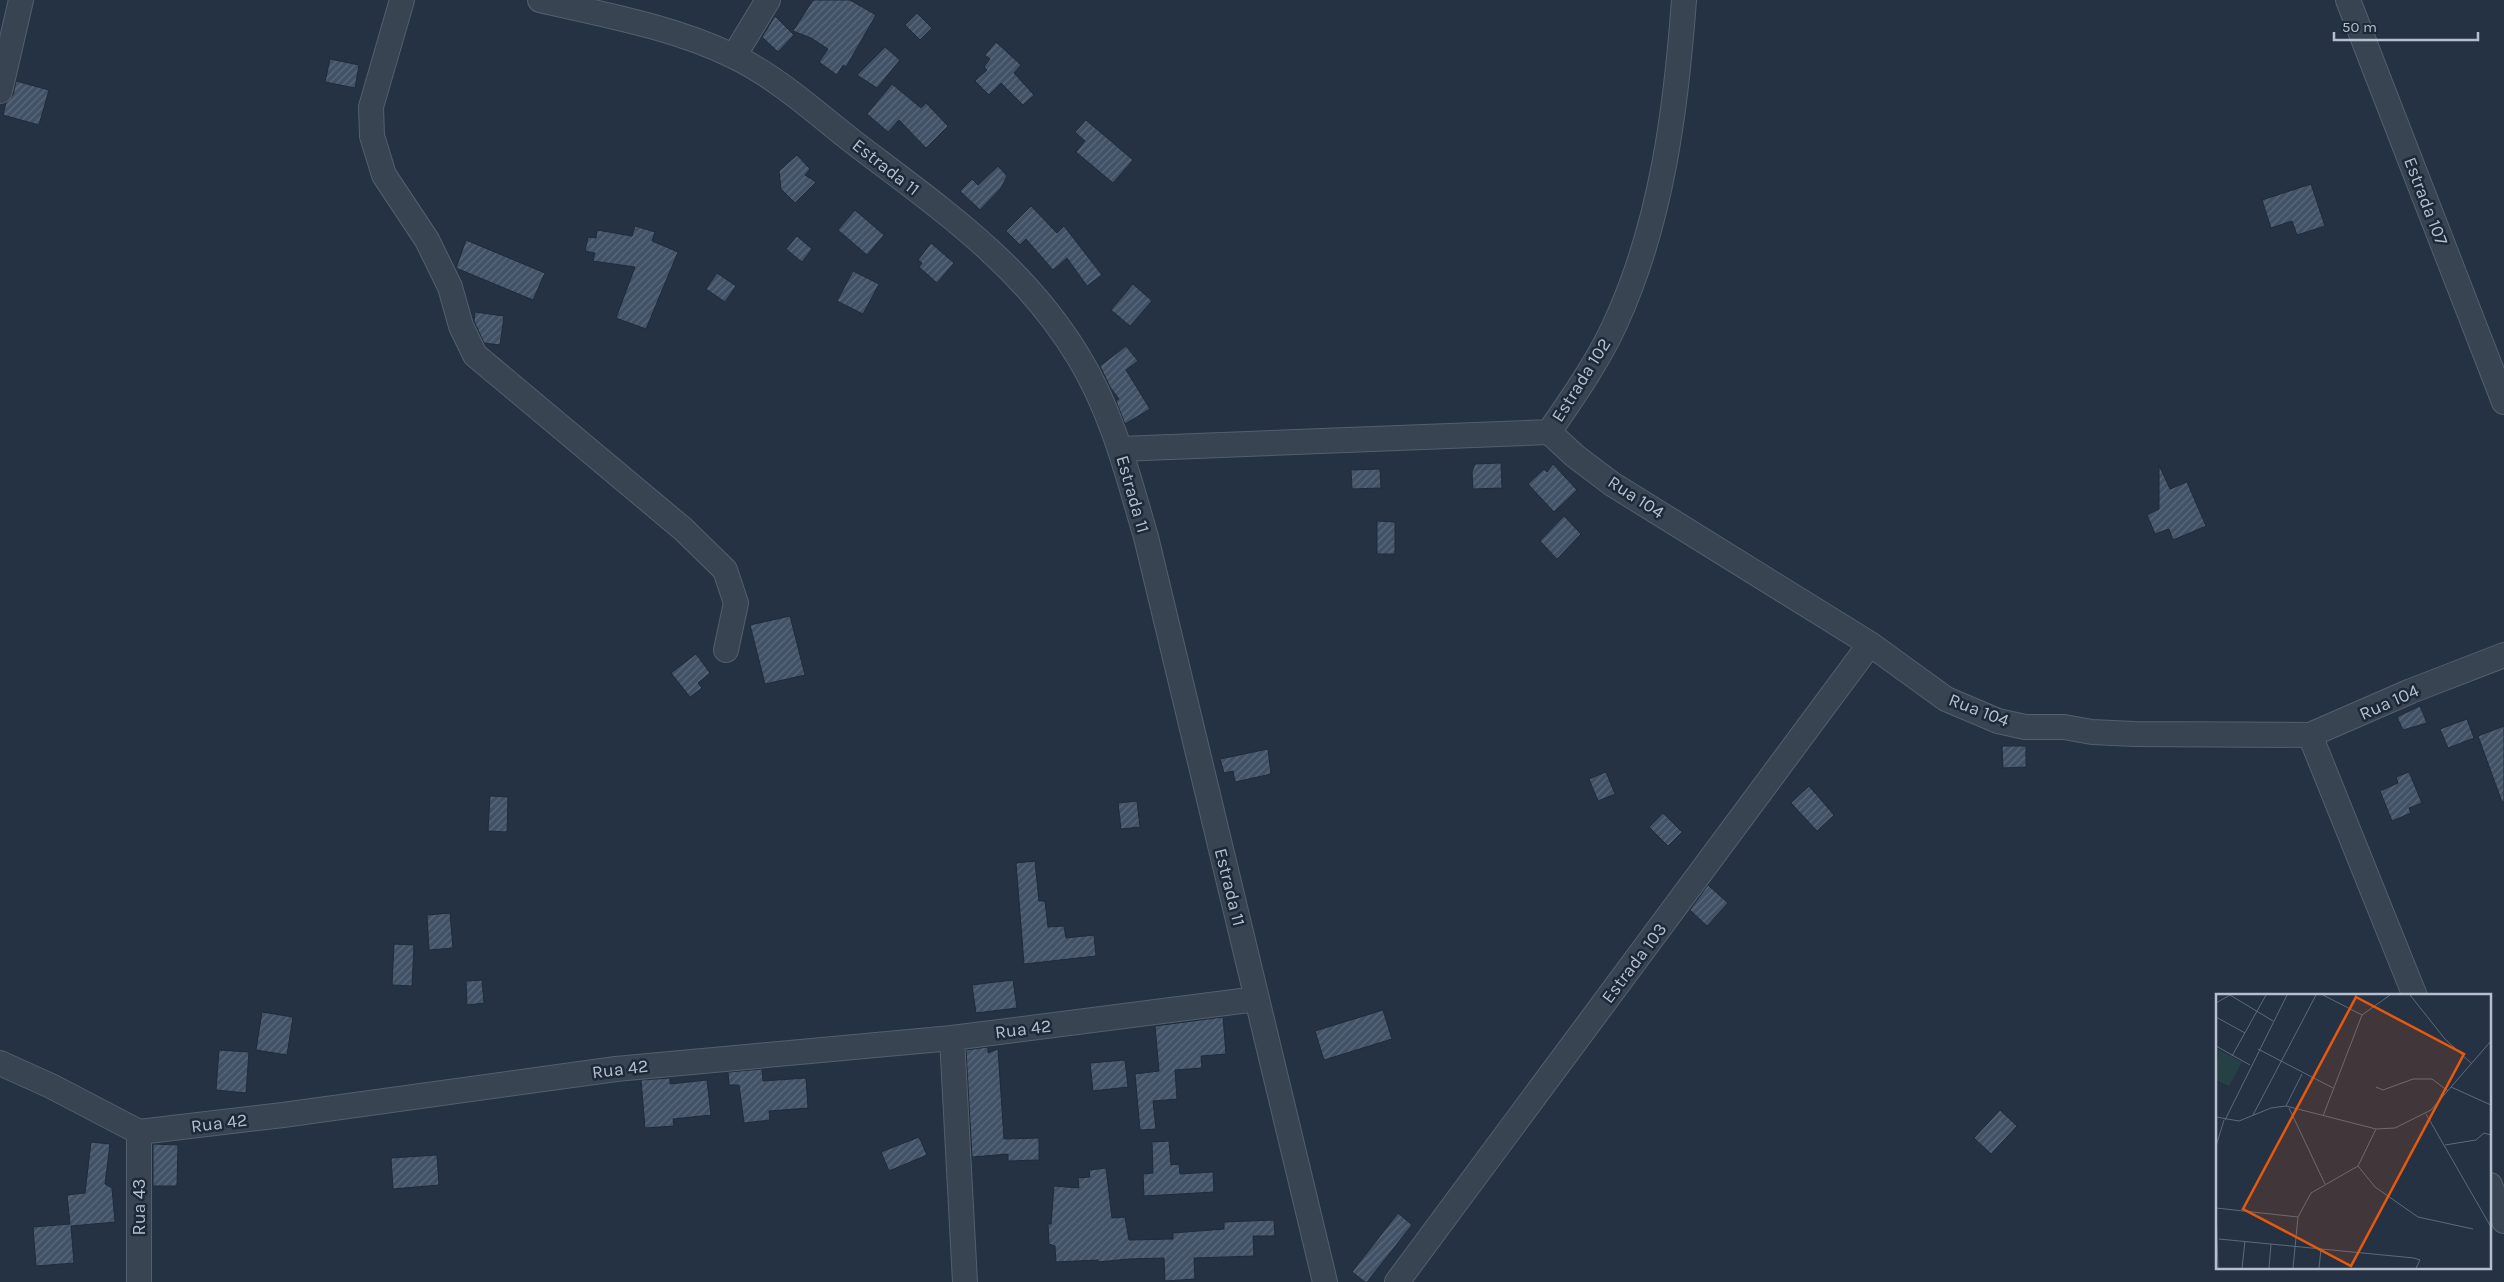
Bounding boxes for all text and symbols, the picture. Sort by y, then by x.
scale bar [2334,10,2478,42]
text: 50 m [2342,18,2377,36]
street label: Estrada 11 [848,134,924,200]
street label: Estrada 107 [2399,154,2453,249]
street label: Estrada 102 [1547,334,1615,426]
street label: Estrada 11 [1111,453,1155,535]
street label: Rua 104 [1604,471,1668,523]
street label: Rua 104 [2356,679,2422,725]
street label: Rua 104 [1946,688,2012,732]
street label: Estrada 11 [1210,846,1250,928]
street label: Estrada 103 [1597,918,1671,1008]
inset map [2216,994,2492,1270]
street label: Rua 42 [994,1015,1052,1043]
street label: Rua 42 [591,1055,649,1083]
street label: Rua 42 [190,1109,248,1137]
street label: Rua 43 [128,1179,150,1235]

